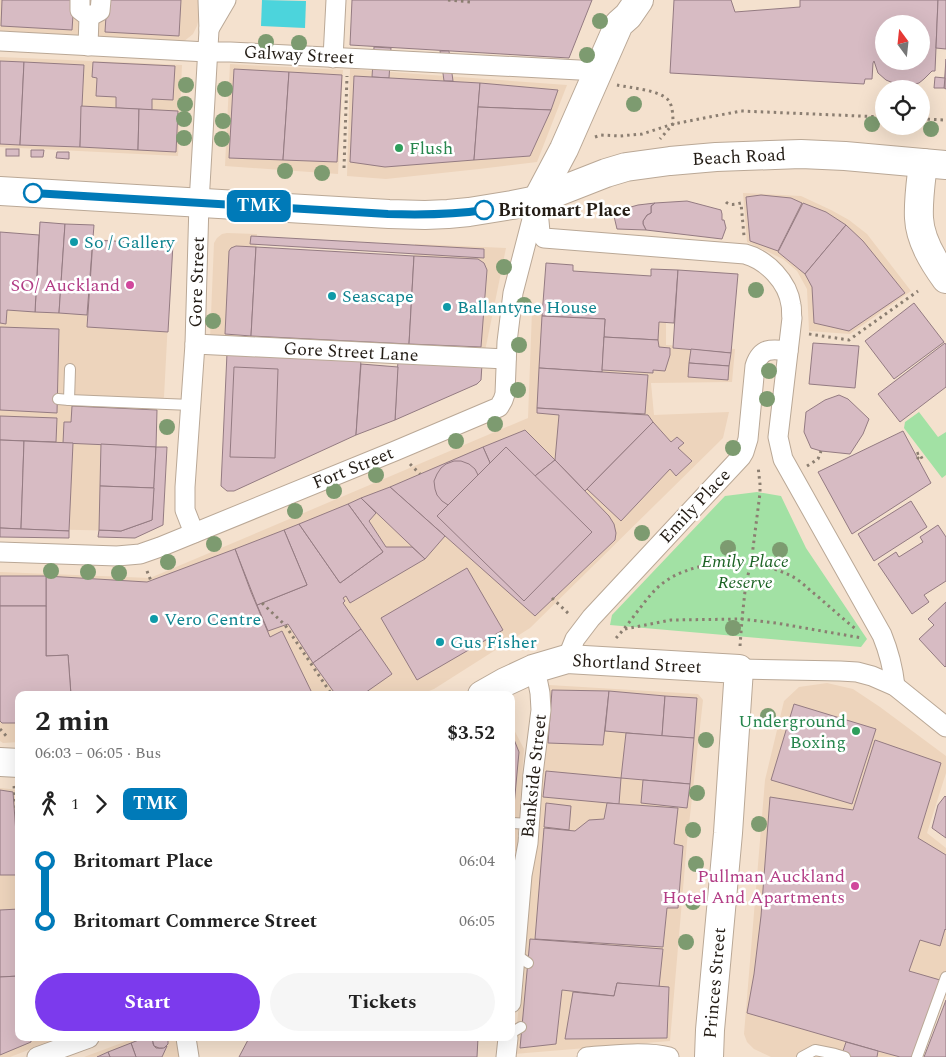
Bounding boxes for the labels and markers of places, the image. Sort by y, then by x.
place label: Flush [409,135,453,162]
marker: Flush [393,142,405,154]
unlabelled marker [23,183,43,203]
place label: Britomart Place [498,197,631,224]
marker: Britomart Place [474,200,494,220]
place label: So / Gallery [84,229,176,256]
marker: So / Gallery [68,236,80,248]
place label: SO/ Auckland [11,272,120,299]
marker: SO/ Auckland [124,279,136,291]
place label: Seascape [342,283,414,310]
marker: Seascape [326,290,338,302]
place label: Ballantyne House [457,294,597,321]
marker: Ballantyne House [441,301,453,313]
place label: Vero Centre [164,606,261,633]
marker: Vero Centre [148,613,160,625]
place label: Gus Fisher [450,629,537,656]
marker: Gus Fisher [434,636,446,648]
place label: Underground Boxing [738,708,846,756]
marker: Underground Boxing [850,725,862,737]
place label: Pullman Auckland Hotel And Apartments [662,863,845,911]
marker: Pullman Auckland Hotel And Apartments [849,880,861,892]

